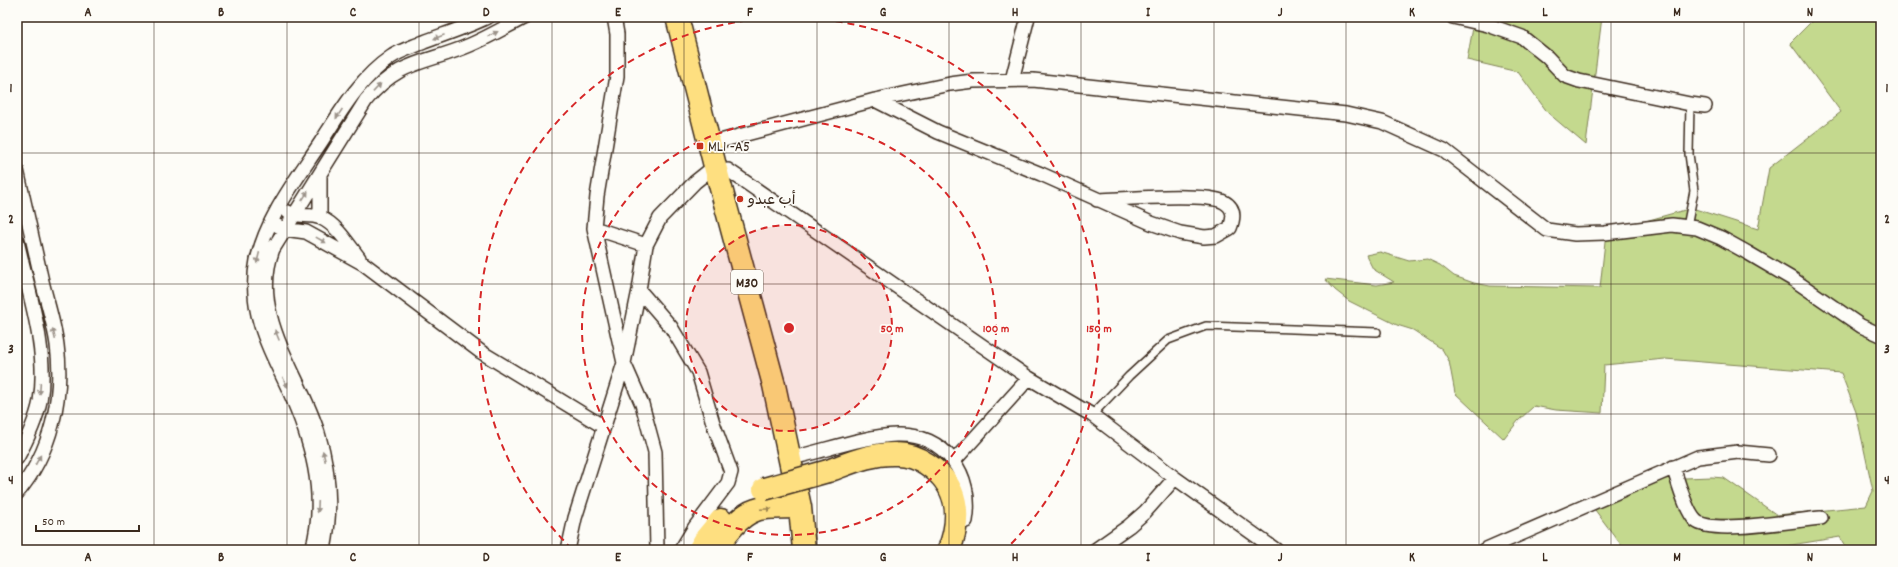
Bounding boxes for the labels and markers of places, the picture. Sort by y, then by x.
place label: ML1 -A5 [708,137,750,159]
marker: ML1 -A5 [695,141,705,151]
place label: أب عبدو [747,190,796,212]
marker: أب عبدو [735,194,745,204]
centre of rings [782,321,796,335]

